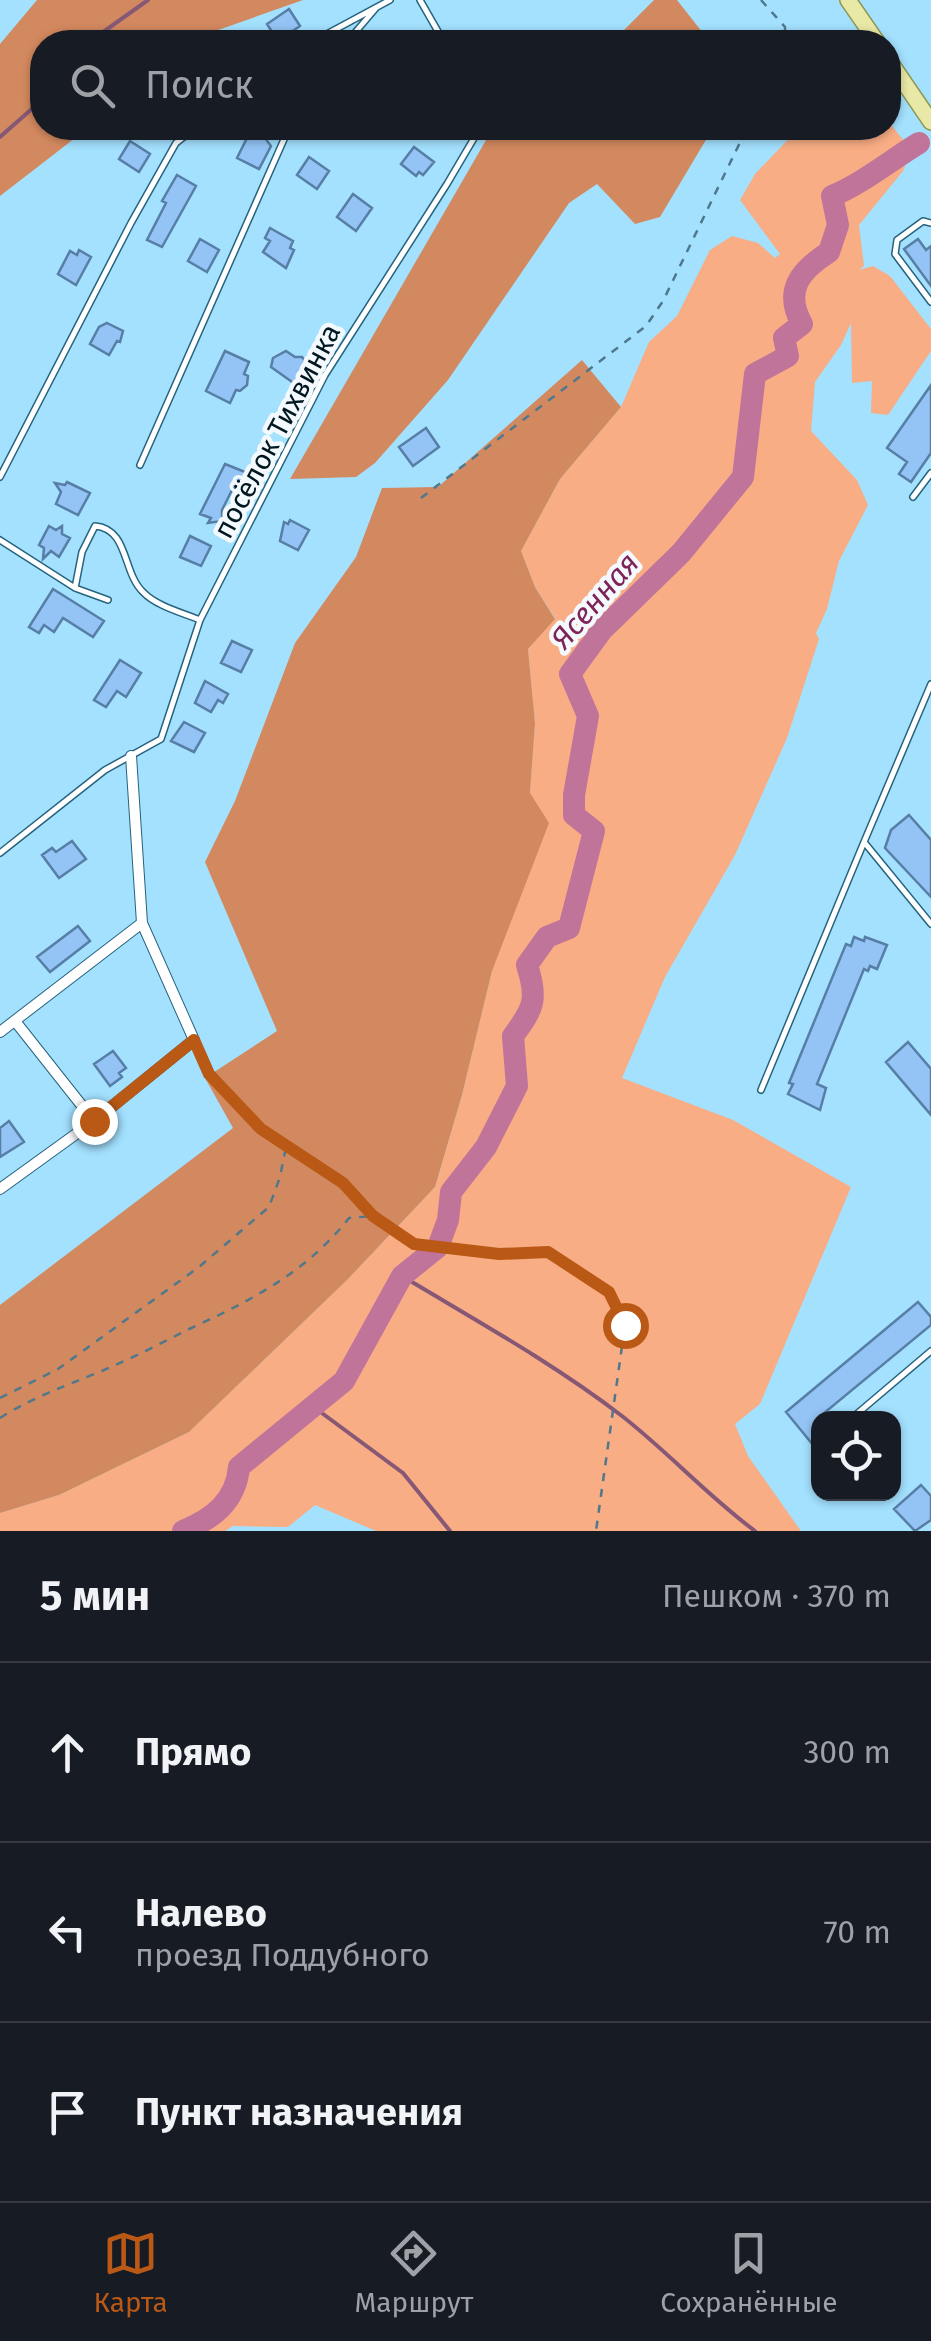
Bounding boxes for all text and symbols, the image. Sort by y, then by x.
search box [30,30,901,140]
icon: search [65,58,120,113]
text: Поиск [145,62,254,108]
street label: посёлок Тихвинка [207,318,347,544]
water label: Ясенная [543,545,647,657]
route end [72,1099,118,1145]
route start [603,1303,649,1349]
map controls [811,1411,901,1501]
button: locate [811,1411,901,1501]
text: 5 мин [40,1571,150,1621]
text: Пешком · 370 m [662,1577,891,1615]
icon: ahead [40,1725,95,1780]
text: Прямо [135,1729,251,1775]
text: 300 m [803,1733,891,1771]
text: Налево [135,1890,267,1936]
icon: left [40,1905,95,1960]
text: 70 m [823,1913,891,1951]
text: проезд Поддубного [135,1936,430,1974]
icon: arrive [40,2085,95,2140]
text: Пункт назначения [135,2089,463,2135]
tab: Карта [93,2226,168,2319]
tab: Маршрут [355,2226,473,2319]
tab: Сохранённые [660,2226,838,2319]

